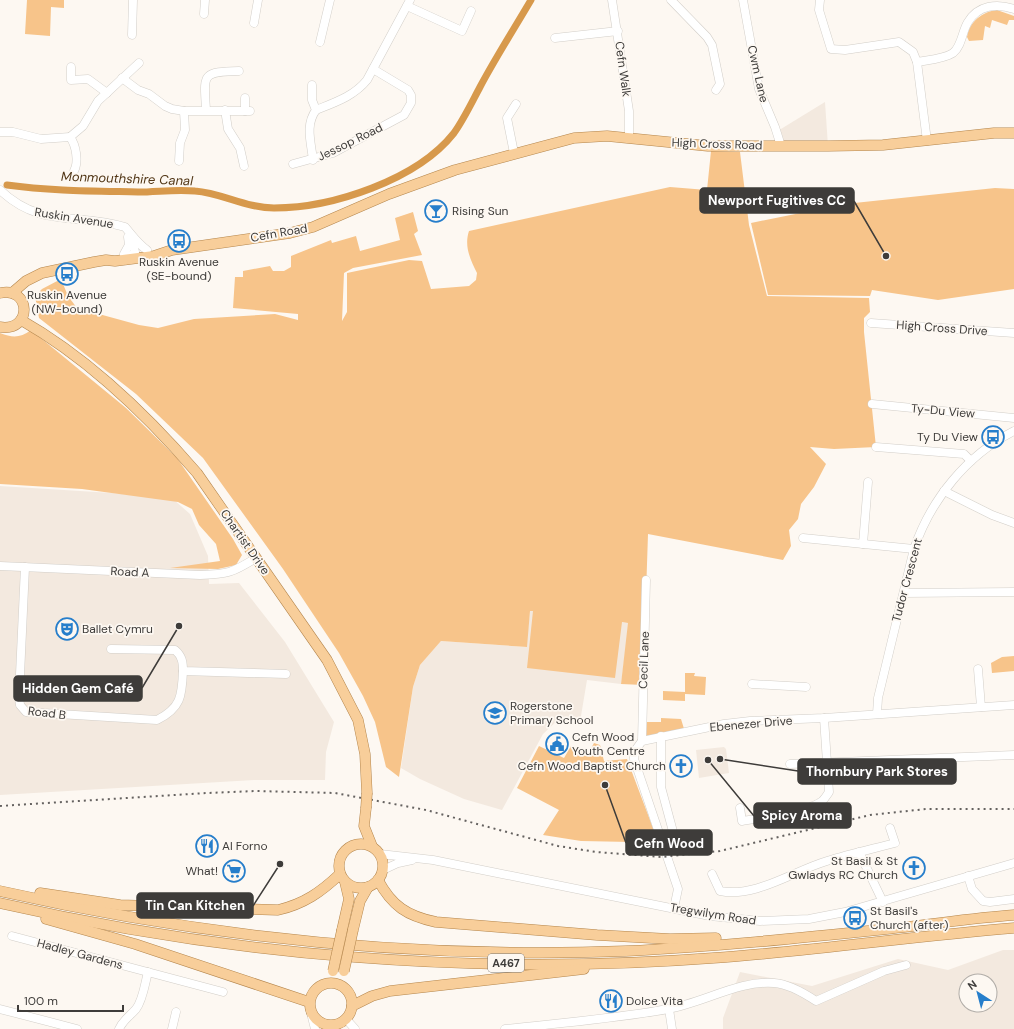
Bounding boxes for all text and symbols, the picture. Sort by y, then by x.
street label: Cefn Walk [611,40,635,98]
street label: Cwm Lane [744,44,772,104]
street label: Jessop Road [315,119,385,165]
street label: High Cross Road [671,134,763,154]
water label: Monmouthshire Canal [61,168,194,189]
callout: Newport Fugitives CC [700,188,854,213]
text: Newport Fugitives CC [708,192,846,209]
bar icon: Rising Sun [423,198,449,224]
place label: Rising Sun [452,203,509,219]
street label: Ruskin Avenue [33,204,115,232]
street label: Cefn Road [249,220,309,246]
bus stop icon: Ruskin Avenue (SE-bound) [166,228,192,254]
place label: Ruskin Avenue (SE-bound) [139,254,219,284]
bus stop icon: Ruskin Avenue (NW-bound) [54,261,80,287]
place label: Ruskin Avenue (NW-bound) [27,287,107,317]
street label: High Cross Drive [896,317,988,339]
street label: Ty-Du View [910,400,976,422]
bus stop icon: Ty Du View [980,424,1006,450]
place label: Ty Du View [917,429,978,445]
street label: Chartist Drive [217,506,273,578]
street label: Tudor Crescent [888,536,926,624]
street label: Road A [110,563,150,581]
theatre icon: Ballet Cymru [54,616,80,642]
place label: Ballet Cymru [82,621,153,637]
street label: Cecil Lane [635,631,653,689]
callout: Hidden Gem Café [14,676,142,701]
text: Hidden Gem Café [22,680,134,697]
place label: Rogerstone Primary School [510,698,593,728]
school or university icon: Rogerstone Primary School [482,700,508,726]
street label: Road B [27,703,67,723]
street label: Ebenezer Drive [709,712,793,736]
place label: Cefn Wood Youth Centre [572,729,645,759]
public building icon: Cefn Wood Youth Centre [544,731,570,757]
church icon: Cefn Wood Baptist Church [668,753,694,779]
place label: Cefn Wood Baptist Church [518,758,666,774]
callout: Thornbury Park Stores [798,759,956,784]
text: Thornbury Park Stores [806,763,948,780]
callout: Spicy Aroma [754,803,851,828]
text: Spicy Aroma [762,807,842,824]
callout: Cefn Wood [626,830,712,855]
restaurant icon: Al Forno [194,833,220,859]
text: Cefn Wood [634,835,704,852]
place label: Al Forno [222,838,268,854]
place label: St Basil & St Gwladys RC Church [788,853,898,883]
church icon: St Basil & St Gwladys RC Church [901,855,927,881]
supermarket icon: What! [221,858,247,884]
place label: What! [185,863,218,879]
callout: Tin Can Kitchen [137,893,253,918]
text: Tin Can Kitchen [145,897,245,914]
street label: Tregwilym Road [669,899,757,929]
place label: St Basil's Church (after) [870,903,948,933]
bus stop icon: St Basil's Church (after) [842,905,868,931]
street label: Hadley Gardens [35,935,125,973]
road number: A467 [488,954,524,972]
north arrow [958,973,998,1013]
text: N [965,977,979,993]
scale bar [18,987,123,1013]
restaurant icon: Dolce Vita [598,988,624,1014]
text: 100 m [24,993,58,1009]
place label: Dolce Vita [626,993,683,1009]

